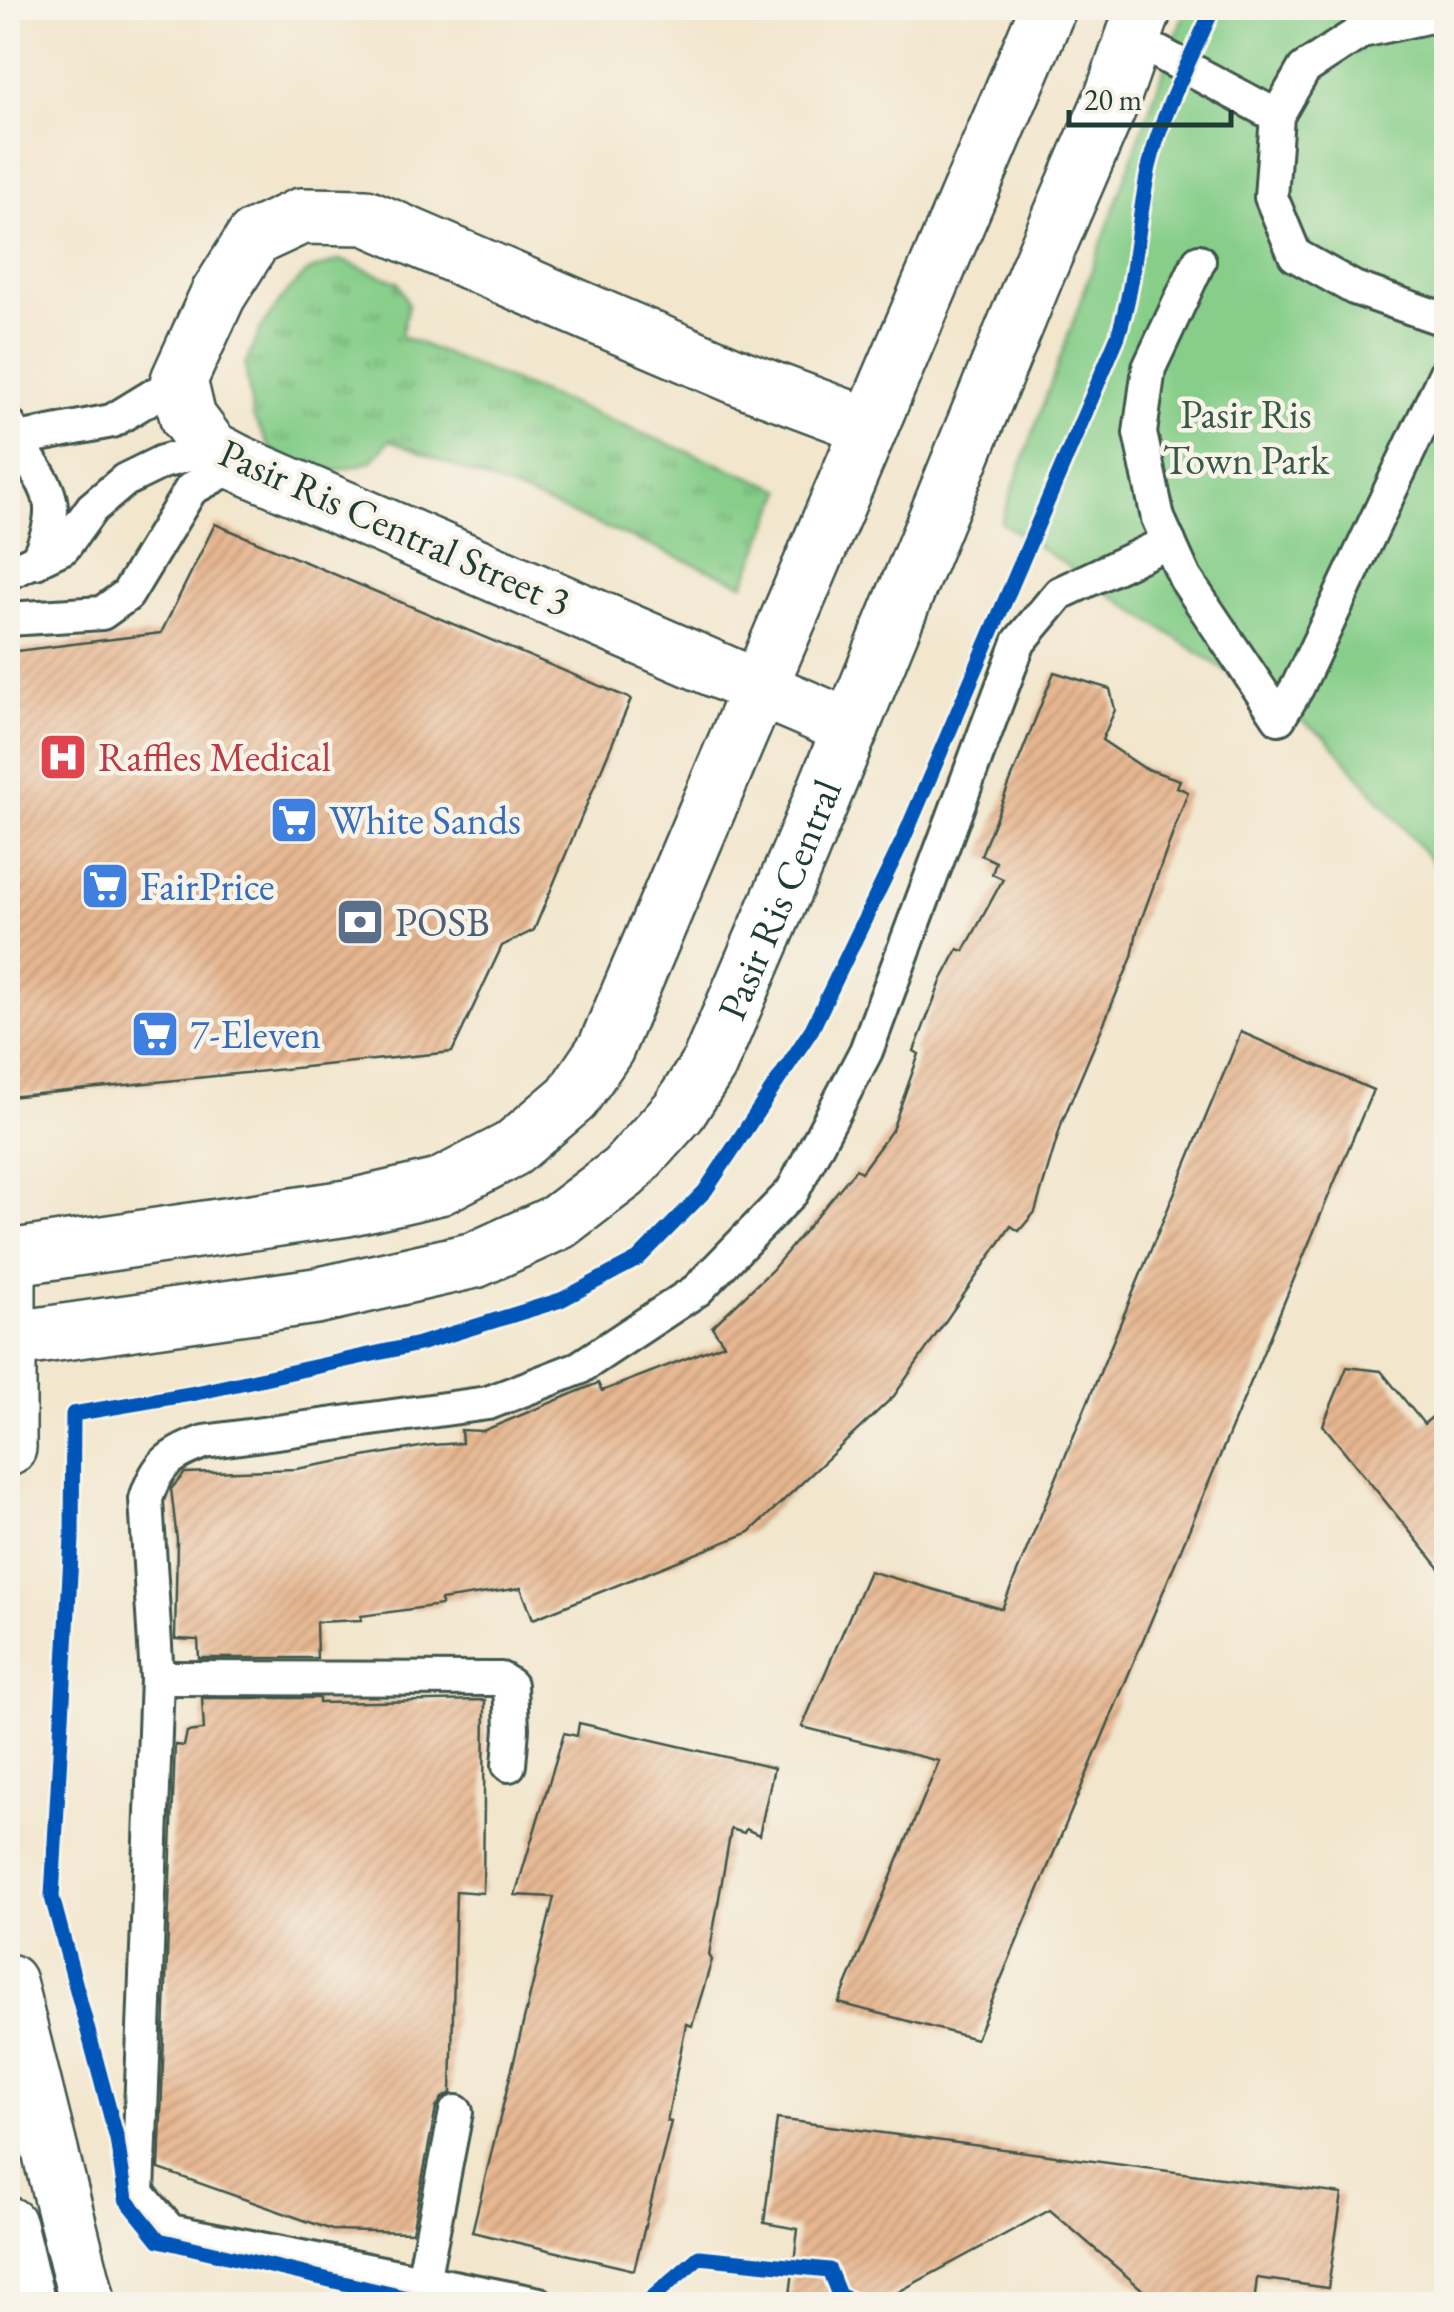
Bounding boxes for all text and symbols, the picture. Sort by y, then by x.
scale bar [1069,65,1232,127]
text: 20 m [1084,80,1142,119]
park label: Pasir Ris Town Park [1163,388,1330,486]
street label: Pasir Ris Central Street 3 [211,426,579,628]
hospital icon: Raffles Medical [37,731,89,783]
place label: Raffles Medical [98,731,331,783]
street label: Pasir Ris Central [705,772,853,1028]
supermarket icon: White Sands [268,794,320,846]
place label: White Sands [329,794,521,846]
supermarket icon: FairPrice [79,860,131,912]
place label: FairPrice [140,860,275,912]
bank icon: POSB [334,896,386,948]
place label: POSB [395,896,490,948]
supermarket icon: 7-Eleven [129,1008,181,1060]
place label: 7-Eleven [190,1008,321,1060]

